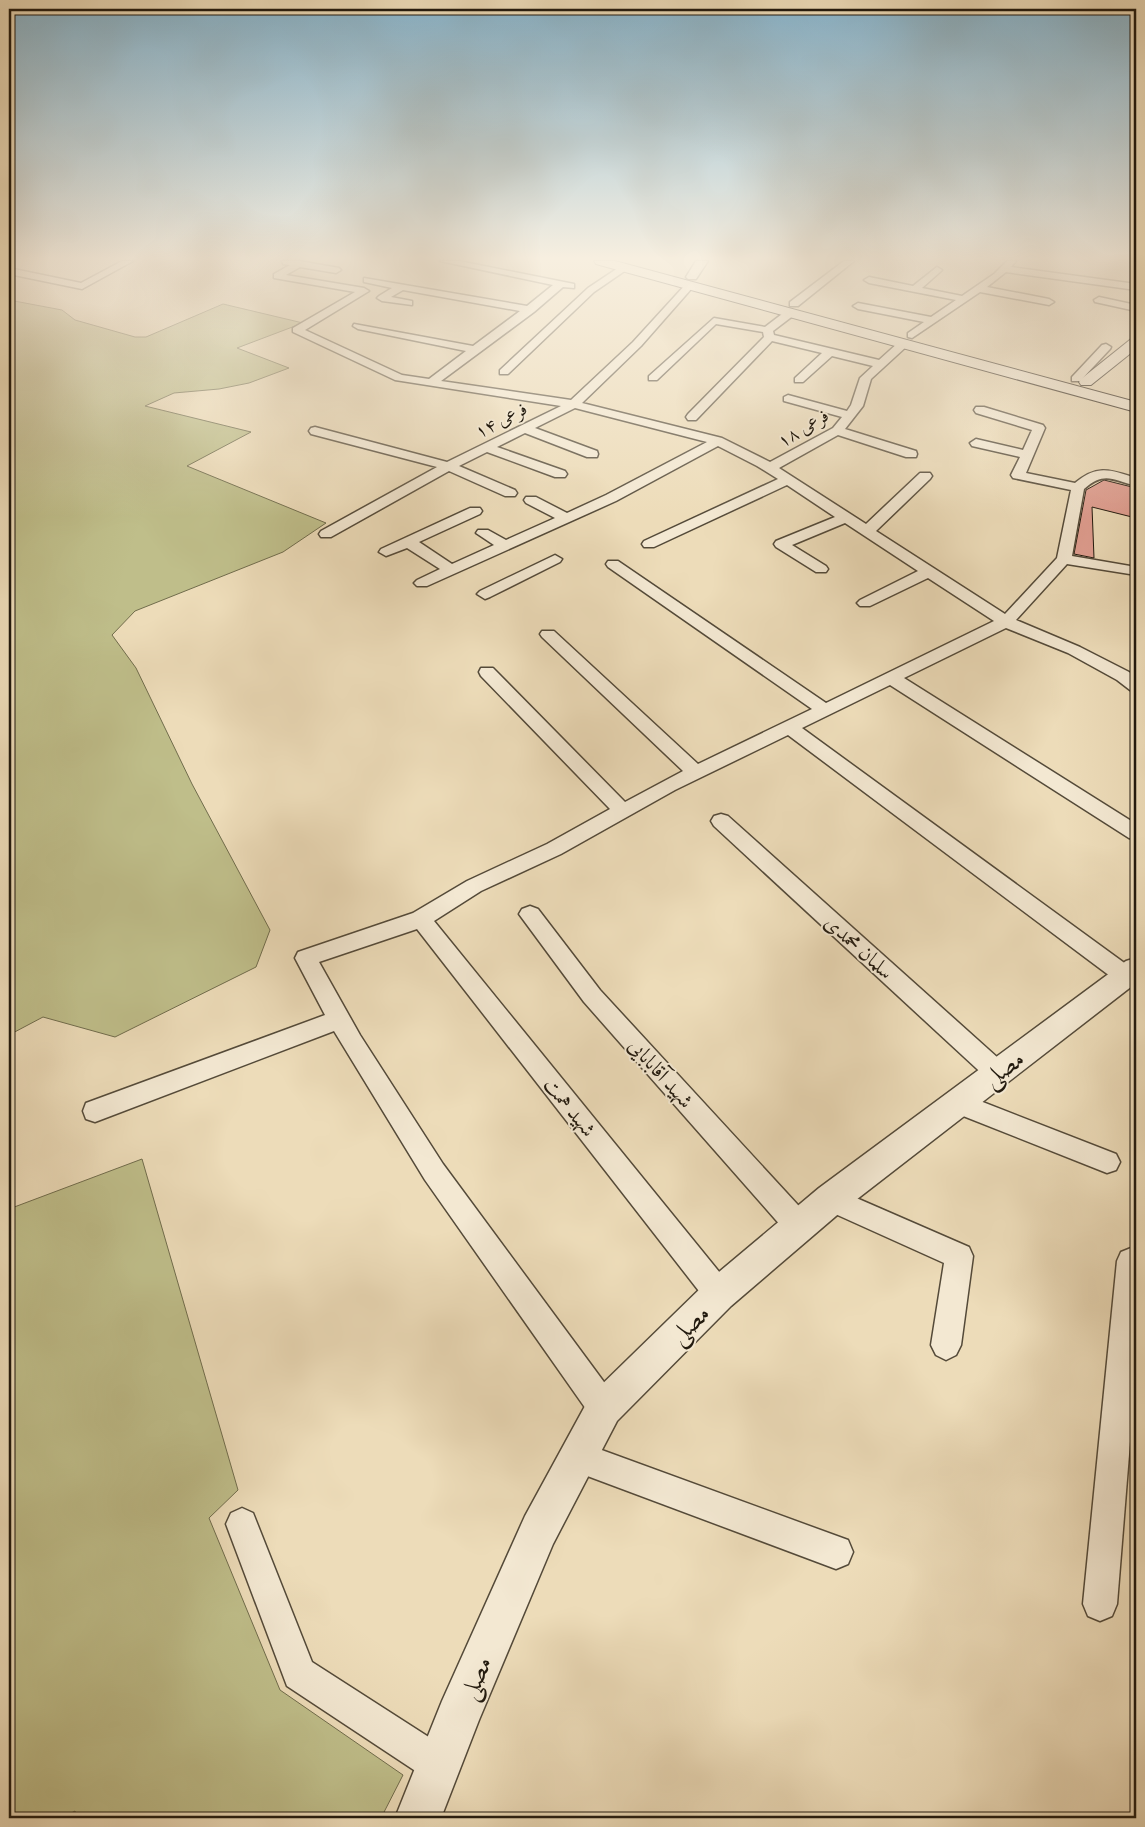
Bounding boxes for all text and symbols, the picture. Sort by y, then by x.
street label: فرعی ۱۴ [472,398,531,443]
street label: فرعی ۱۸ [774,405,833,453]
street label: سلمان محمدی [818,910,898,986]
street label: شهید آقابابایی [622,1033,699,1114]
street label: مصلی [977,1043,1032,1097]
street label: شهید همت [537,1073,601,1143]
street label: مصلی [663,1299,718,1353]
street label: مصلی [453,1652,501,1706]

